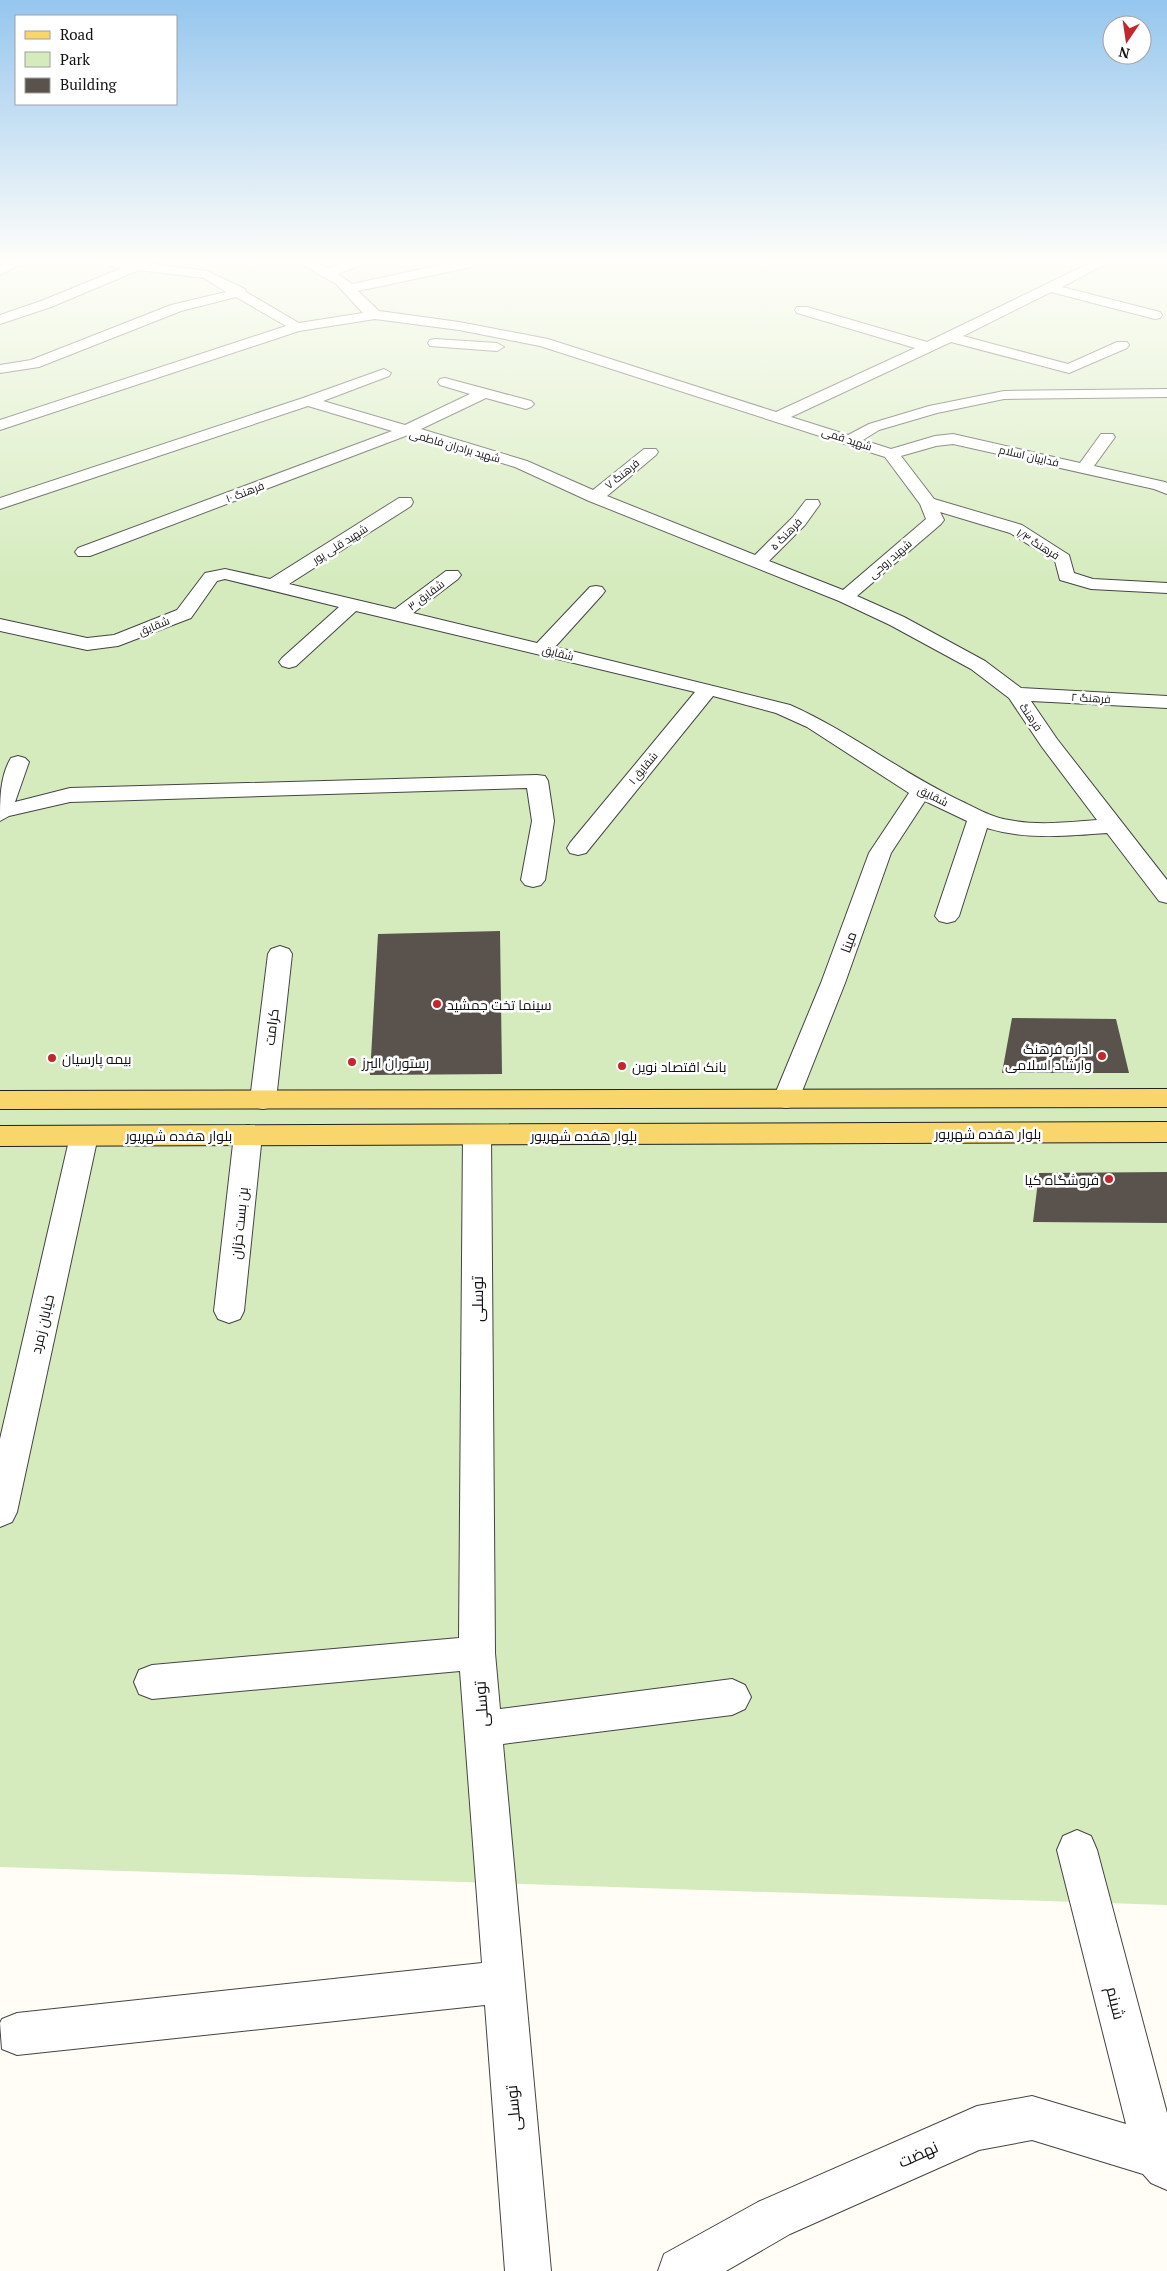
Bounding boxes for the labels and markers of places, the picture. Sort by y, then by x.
place label: سینما تخت جمشید [447,995,552,1014]
marker: سینما تخت جمشید [431,998,443,1010]
place label: اداره فرهنگ وارشاد اسلامی [1005,1039,1092,1074]
place label: بیمه پارسیان [62,1049,132,1069]
marker: اداره فرهنگ وارشاد اسلامی [1096,1050,1108,1062]
marker: بیمه پارسیان [46,1052,58,1064]
place label: رستوران البرز [361,1053,429,1072]
marker: رستوران البرز [346,1056,358,1068]
place label: بانک اقتصاد نوین [632,1057,726,1076]
marker: بانک اقتصاد نوین [616,1060,628,1072]
place label: فروشگاه کیا [1024,1170,1099,1189]
marker: فروشگاه کیا [1103,1173,1115,1185]

